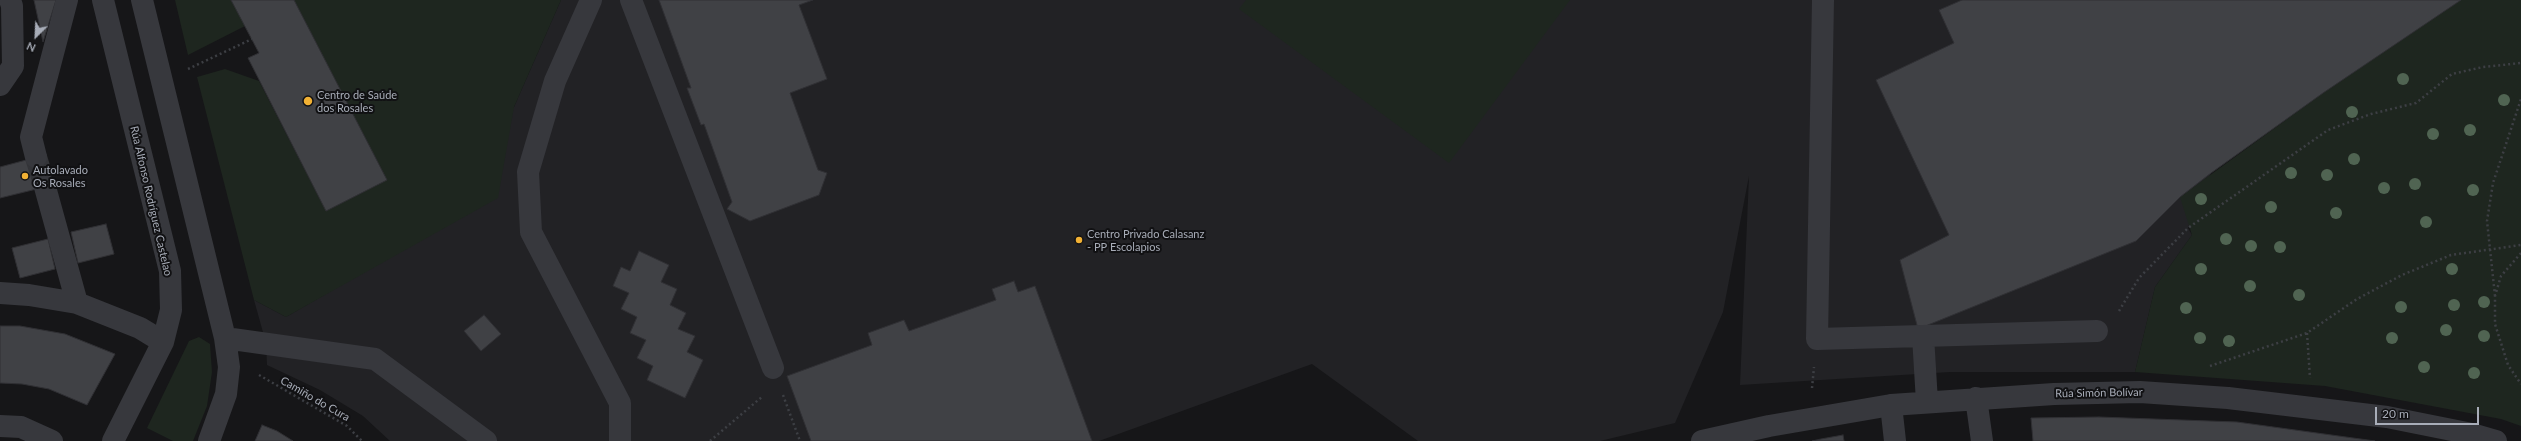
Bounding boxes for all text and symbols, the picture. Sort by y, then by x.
north arrow [16,16,56,56]
text: N [24,40,37,55]
place label: Centro de Saúde dos Rosales [317,88,397,114]
marker: Centro de Saúde dos Rosales [302,95,314,107]
street label: Rúa Alfonso Rodríguez Castelao [127,125,175,277]
place label: Autolavado Os Rosales [33,163,88,189]
marker: Autolavado Os Rosales [20,171,30,181]
place label: Centro Privado Calasanz - PP Escolapios [1087,227,1204,253]
marker: Centro Privado Calasanz - PP Escolapios [1074,235,1084,245]
street label: Camiño do Cura [278,374,352,424]
street label: Rúa Simón Bolívar [2055,386,2143,400]
scale bar [2377,399,2481,425]
text: 20 m [2382,406,2409,421]

